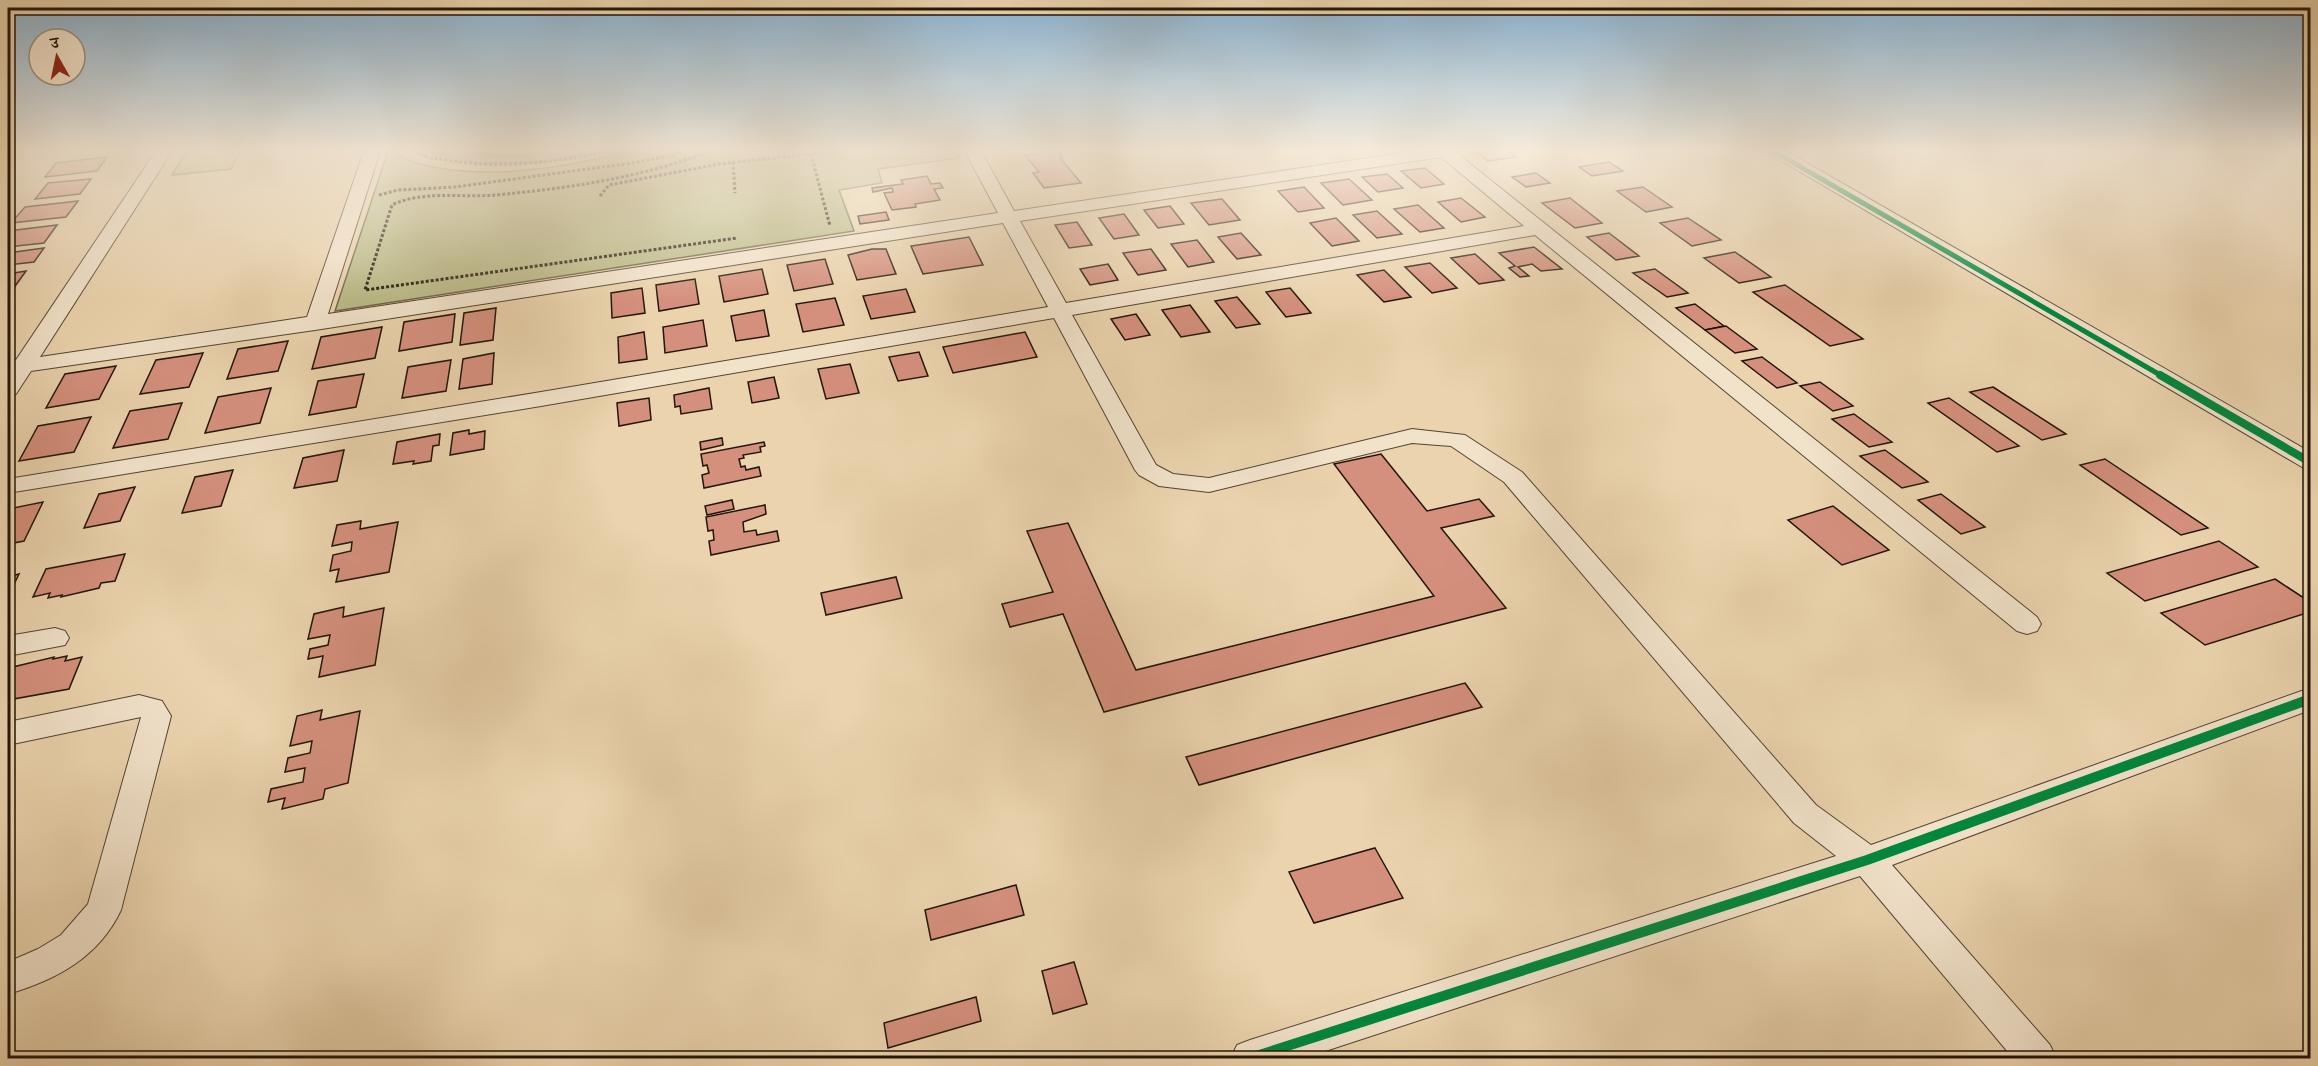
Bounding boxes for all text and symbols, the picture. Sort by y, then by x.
north arrow [27,27,87,87]
text: उ [48,32,62,53]

